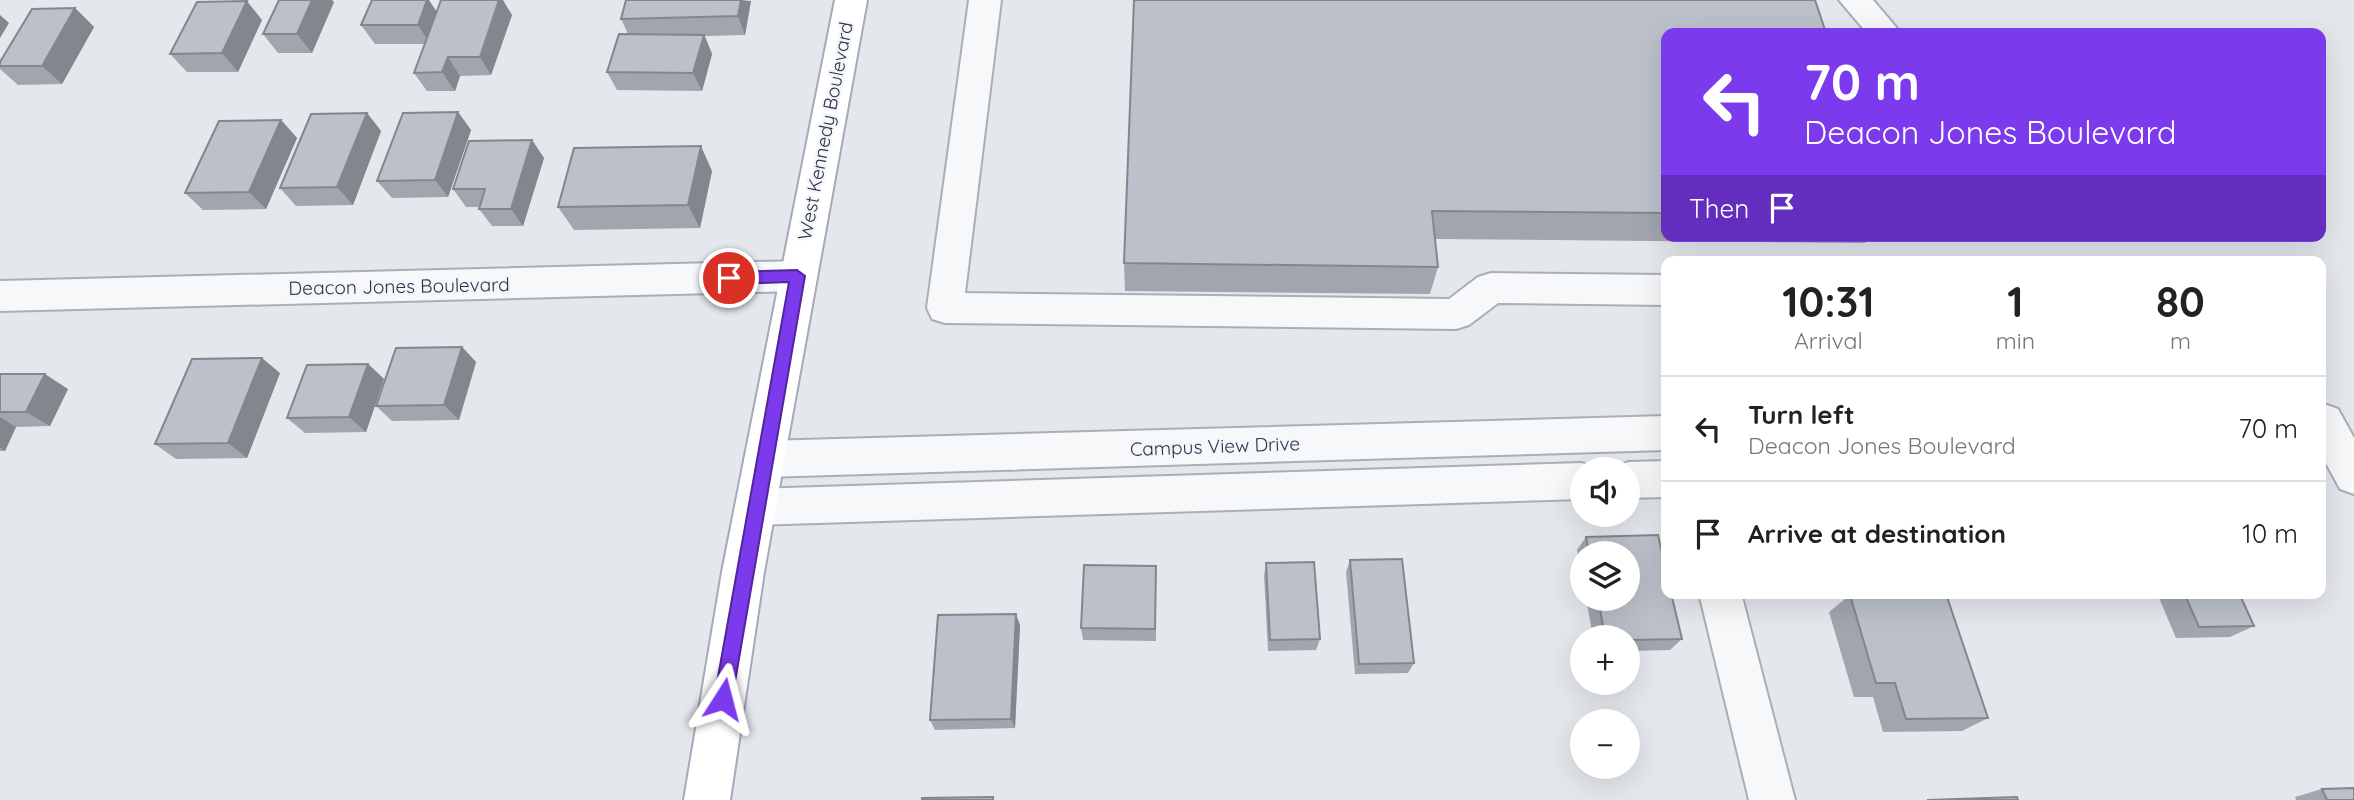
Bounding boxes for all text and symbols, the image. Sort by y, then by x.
street label: West Kennedy Boulevard [792,20,858,242]
text: 70 m [1804,51,1920,112]
icon: left [1689,56,1780,147]
text: Deacon Jones Boulevard [1804,112,2177,152]
icon: arrive [1763,189,1801,227]
text: Then [1689,192,1749,225]
pin [699,248,759,308]
icon: arrive [710,259,748,297]
street label: Deacon Jones Boulevard [288,272,510,300]
text: 10:31 [1782,275,1875,328]
text: 1 [2007,275,2024,328]
text: 80 [2156,275,2205,328]
text: Arrival [1794,326,1863,355]
text: min [1996,326,2035,355]
text: m [2170,326,2191,355]
text: Turn left [1748,398,1855,431]
icon: left [1689,410,1727,448]
text: 70 m [2238,412,2298,445]
street label: Campus View Drive [1129,431,1301,461]
text: Deacon Jones Boulevard [1748,431,2016,460]
map controls [1570,457,1640,779]
button: sound [1570,457,1640,527]
icon: arrive [1689,515,1727,553]
text: Arrive at destination [1748,517,2006,550]
text: 10 m [2242,517,2298,550]
button: layers [1570,541,1640,611]
button: + [1570,625,1640,695]
position arrow [686,662,760,736]
button: − [1570,709,1640,779]

